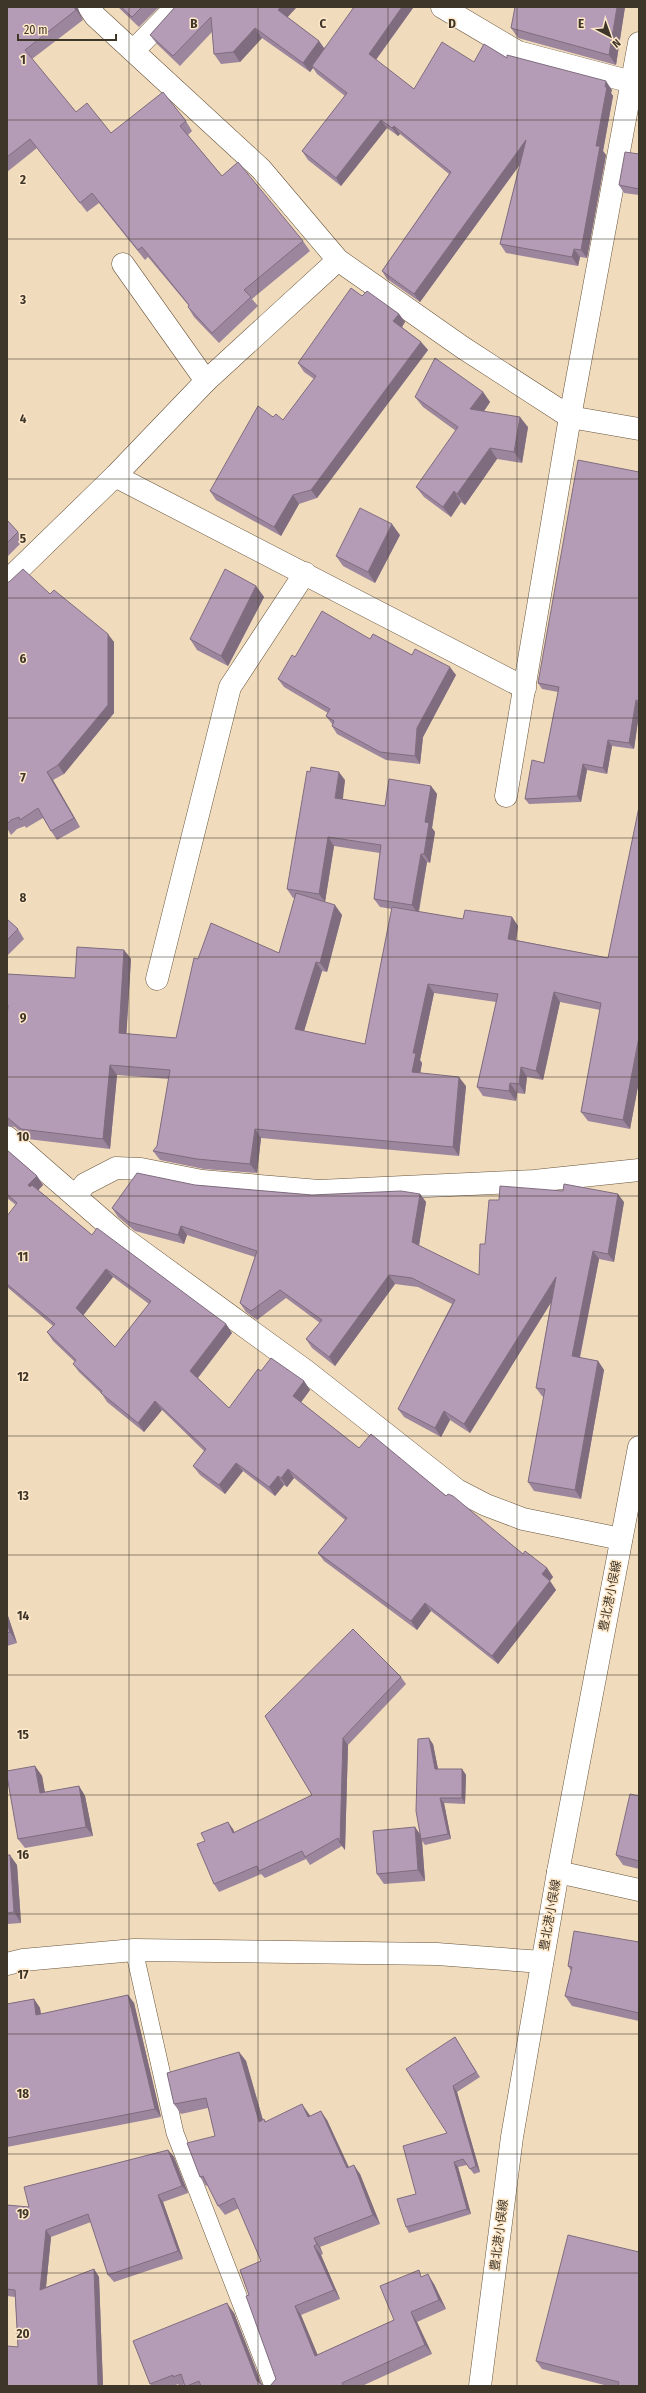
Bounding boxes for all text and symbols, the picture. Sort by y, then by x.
scale bar [18,16,116,42]
text: B [190,16,198,31]
text: C [320,16,327,31]
text: D [448,16,456,31]
text: E [578,16,584,31]
north arrow [590,16,630,56]
text: 20 m [24,23,48,37]
text: N [609,36,623,50]
text: 1 [20,52,26,67]
text: 2 [19,172,26,187]
text: 3 [19,292,26,307]
text: 4 [20,411,27,426]
text: 5 [20,531,26,546]
text: 6 [20,651,27,666]
text: 7 [20,770,26,785]
text: 8 [20,890,27,905]
text: 9 [20,1010,27,1025]
text: 10 [17,1129,29,1144]
text: 11 [18,1249,28,1264]
text: 12 [17,1369,29,1384]
text: 13 [17,1488,29,1503]
street label: 豊北港小俣線 [596,1559,624,1633]
text: 14 [17,1608,29,1623]
text: 15 [17,1727,29,1742]
text: 16 [17,1847,29,1862]
street label: 豊北港小俣線 [537,1878,563,1952]
text: 17 [17,1967,29,1982]
text: 18 [17,2086,29,2101]
street label: 豊北港小俣線 [488,2198,510,2272]
text: 19 [17,2206,29,2221]
text: 20 [15,2326,30,2341]

